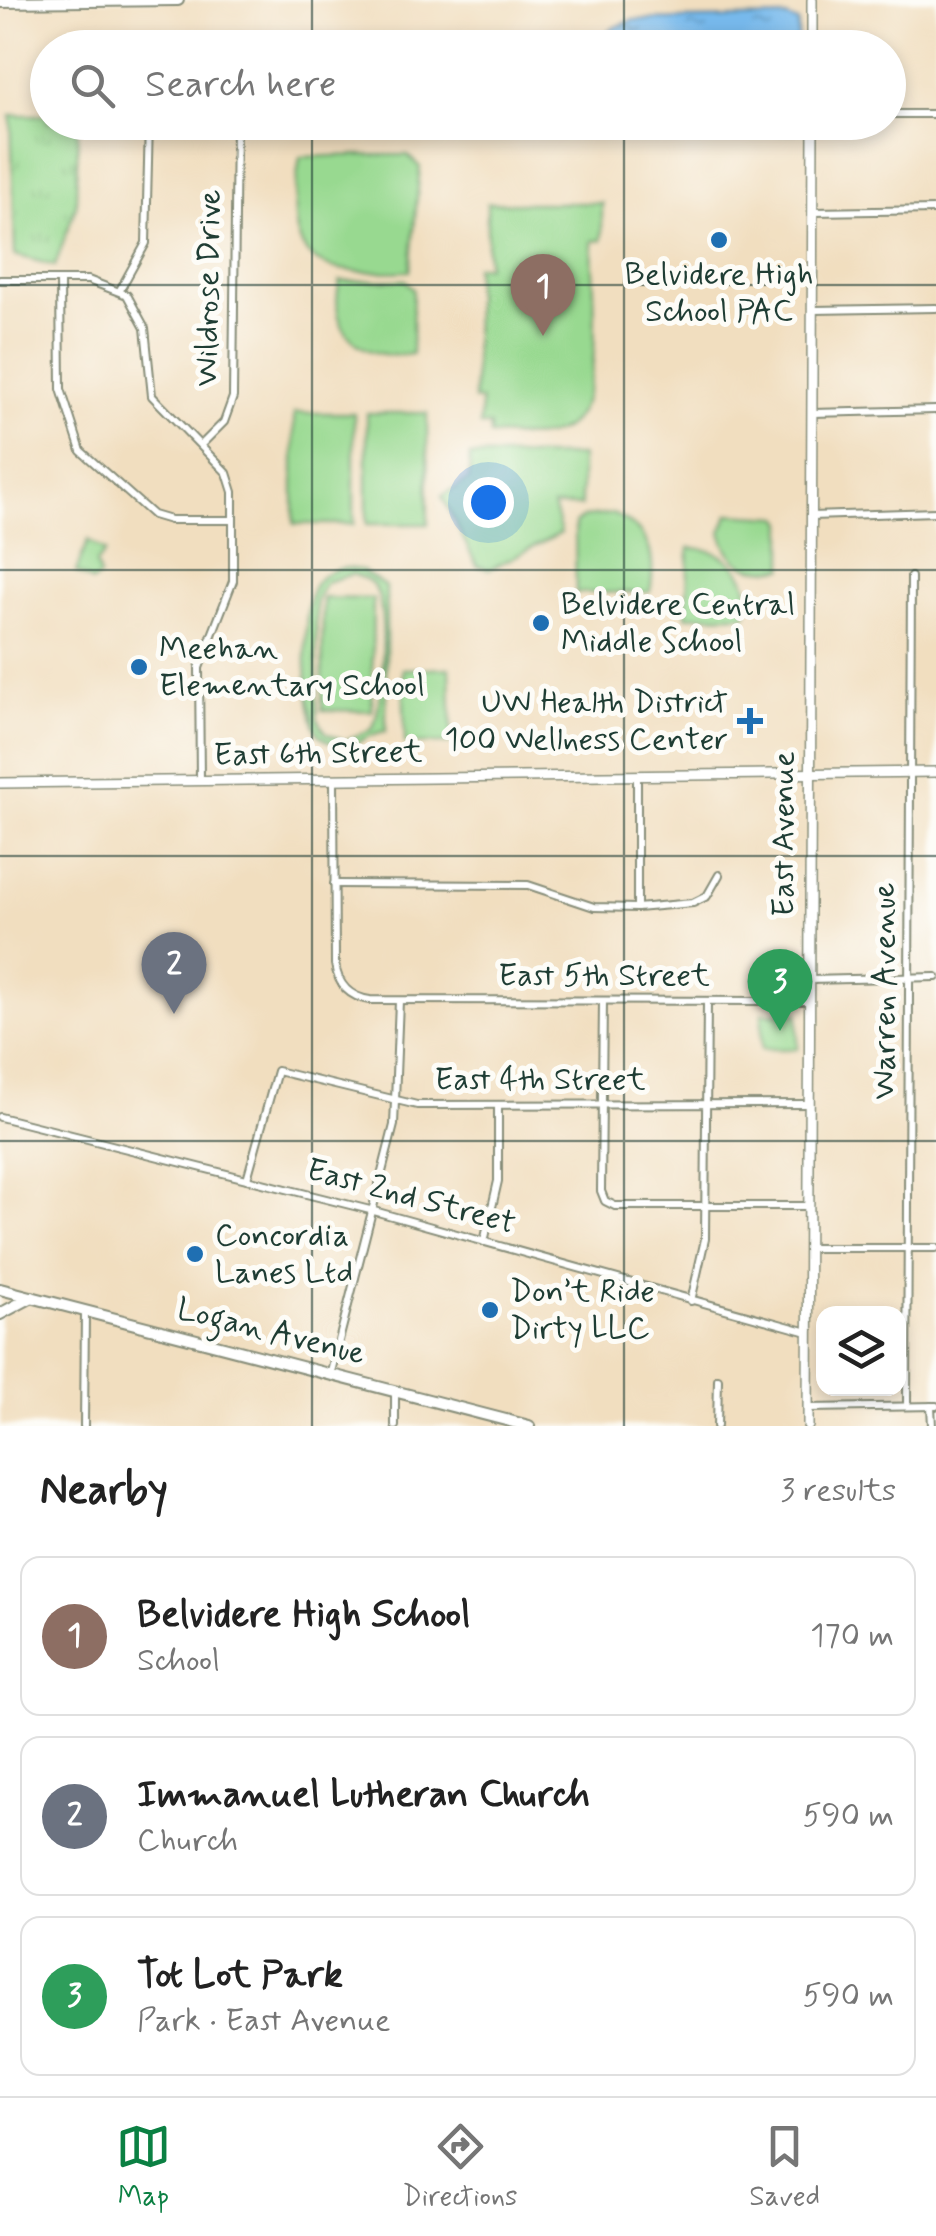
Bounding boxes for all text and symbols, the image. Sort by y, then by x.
search box [30,30,906,140]
icon: search [65,58,120,113]
text: Search here [145,61,336,110]
street label: Wildrose Drive [186,189,232,387]
marker: Belvidere High School PAC [708,229,730,251]
pin: 1 [510,254,576,336]
place label: Belvidere High School PAC [625,254,813,333]
your location [463,477,514,528]
place label: Belvidere Central Middle School [561,584,795,663]
marker: Belvidere Central Middle School [530,612,552,634]
place label: Meehan Elementary School [159,628,425,707]
marker: Meehan Elementary School [128,656,150,678]
place label: UW Health District 100 Wellness Center [444,682,728,761]
marker: UW Health District 100 Wellness Center [737,708,763,734]
street label: East 6th Street [213,731,423,777]
street label: East Avenue [763,751,805,917]
street label: Warren Avenue [864,883,906,1099]
pin: 2 [142,932,206,1014]
pin: 3 [748,948,812,1031]
street label: East 5th Street [498,955,710,997]
street label: East 4th Street [435,1059,646,1101]
street label: East 2nd Street [302,1149,520,1245]
place label: Concordia Lanes Ltd [215,1215,353,1294]
marker: Concordia Lanes Ltd [184,1243,206,1265]
place label: Don’t Ride Dirty LLC [510,1271,655,1350]
street label: Logan Avenue [172,1288,369,1379]
marker: Don’t Ride Dirty LLC [479,1299,501,1321]
map controls [816,1306,906,1396]
button: layers [816,1306,906,1396]
text: Nearby [40,1464,168,1519]
text: 3 results [780,1470,896,1512]
text: Belvidere High School [137,1591,470,1640]
text: 1 [67,1615,82,1657]
text: 170 m [810,1615,894,1657]
text: School [137,1640,220,1682]
text: Immanuel Lutheran Church [137,1771,590,1820]
text: 2 [67,1795,82,1837]
text: 590 m [802,1795,894,1837]
text: Church [137,1820,238,1862]
text: Tot Lot Park [137,1951,343,2000]
text: 3 [67,1975,82,2017]
text: 590 m [802,1975,894,2017]
text: Park · East Avenue [137,2000,391,2042]
tab: Map [116,2119,171,2216]
tab: Directions [403,2119,518,2216]
tab: Saved [749,2119,820,2216]

